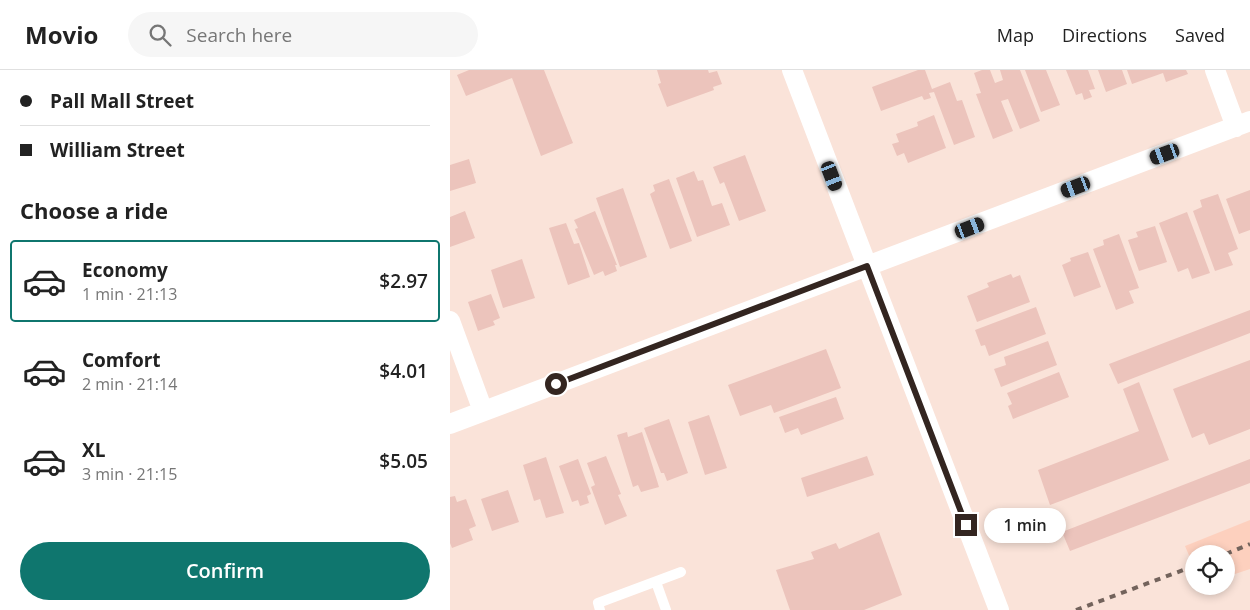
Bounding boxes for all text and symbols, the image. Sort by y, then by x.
search box [128,12,478,57]
text: Movio [25,18,98,51]
icon: search [146,21,174,49]
text: Search here [186,22,292,48]
text: Map [997,23,1034,47]
text: Directions [1062,23,1147,47]
text: Saved [1175,23,1225,47]
text: Pall Mall Street [50,88,194,114]
text: William Street [50,137,185,163]
car [1148,142,1181,166]
car [819,159,844,193]
car [1059,175,1092,199]
text: Choose a ride [20,195,168,225]
car [953,216,986,240]
text: Economy [82,257,168,283]
icon: car [22,259,67,304]
text: $2.97 [379,268,428,294]
text: 1 min · 21:13 [82,283,177,305]
text: Comfort [82,347,161,373]
icon: car [22,349,67,394]
text: $4.01 [379,358,428,384]
text: 2 min · 21:14 [82,373,177,395]
route start [545,373,567,395]
text: XL [82,437,105,463]
icon: car [22,439,67,484]
text: $5.05 [379,448,428,474]
text: 3 min · 21:15 [82,463,177,485]
callout: 1 min [984,508,1066,542]
route end [955,514,977,536]
text: 1 min [1003,514,1047,536]
button: Confirm [20,542,430,600]
map controls [1185,545,1235,595]
button: locate [1185,545,1235,595]

